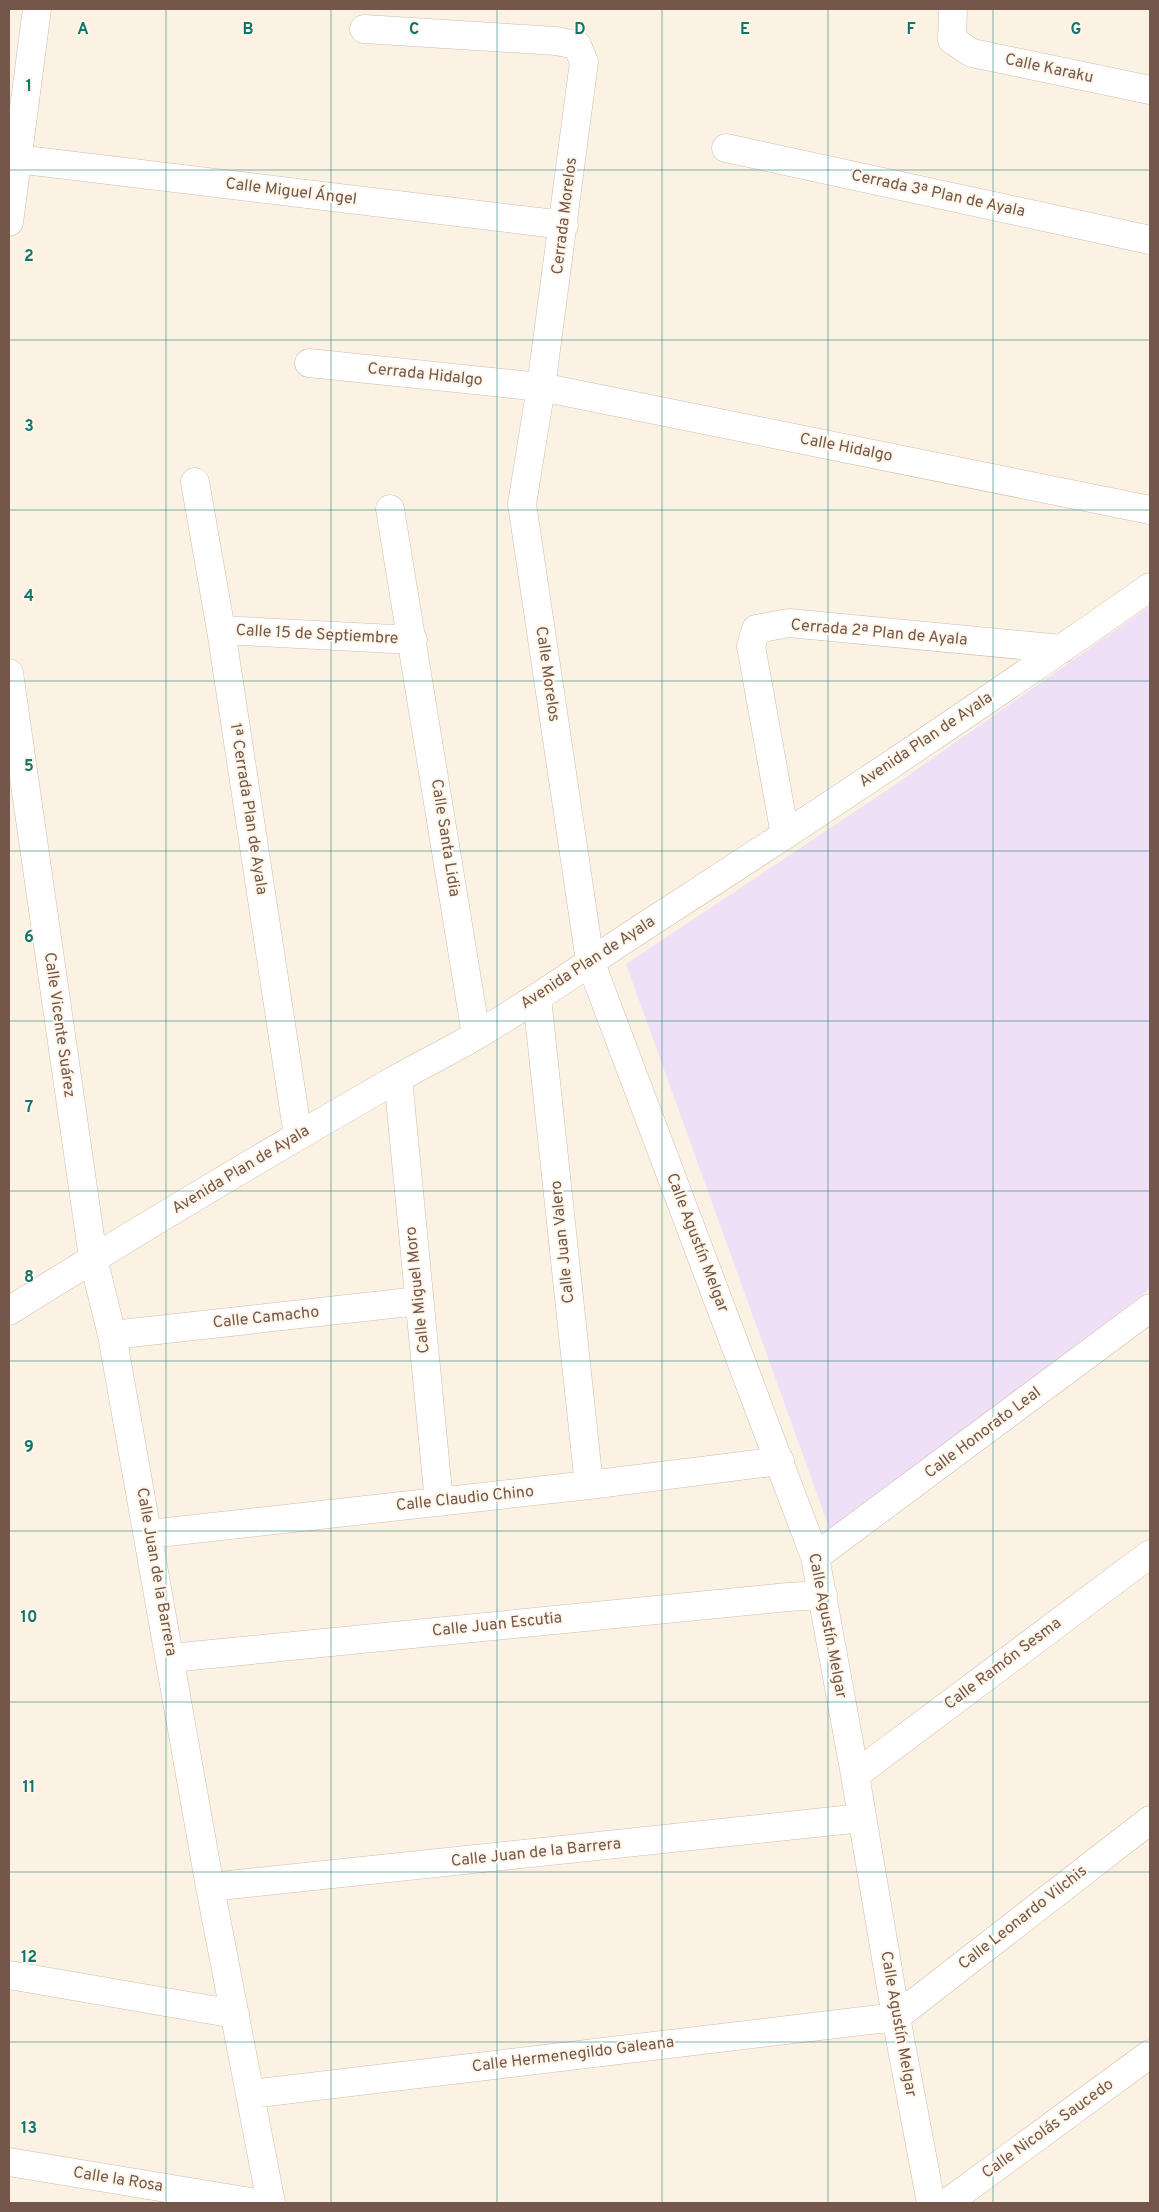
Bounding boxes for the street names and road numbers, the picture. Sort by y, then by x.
street label: Calle Karaku [1003,50,1095,88]
street label: Cerrada Morelos [548,156,582,276]
street label: Cerrada 3ª Plan de Ayala [849,166,1027,222]
street label: Calle Miguel Ángel [224,172,358,210]
street label: Cerrada Hidalgo [366,359,484,391]
street label: Calle Hidalgo [798,429,894,467]
street label: Cerrada 2ª Plan de Ayala [790,615,968,651]
street label: Calle 15 de Septiembre [235,621,399,649]
street label: Calle Morelos [530,625,564,723]
street label: Avenida Plan de Ayala [855,688,997,792]
street label: 1ª Cerrada Plan de Ayala [225,722,271,896]
street label: Calle Santa Lidia [426,778,464,898]
street label: Avenida Plan de Ayala [517,912,659,1014]
street label: Calle Vicente Suárez [39,951,79,1099]
street label: Avenida Plan de Ayala [169,1121,313,1219]
street label: Calle Agustín Melgar [661,1171,733,1315]
street label: Calle Juan Valero [547,1179,579,1304]
street label: Calle Miguel Moro [401,1226,435,1354]
street label: Calle Camacho [212,1302,320,1334]
street label: Calle Honorato Leal [921,1383,1045,1483]
street label: Calle Claudio Chino [395,1482,535,1516]
street label: Calle Juan de la Barrera [131,1486,181,1658]
street label: Calle Agustín Melgar [803,1552,851,1700]
street label: Calle Juan Escutia [431,1608,563,1642]
street label: Calle Ramón Sesma [941,1613,1065,1715]
street label: Calle Juan de la Barrera [450,1834,622,1872]
street label: Calle Leonardo Vilchis [955,1861,1091,1975]
street label: Calle Agustín Melgar [875,1950,921,2098]
street label: Calle Hermenegildo Galeana [471,2033,675,2077]
street label: Calle Nicolás Saucedo [978,2075,1118,2183]
street label: Calle la Rosa [72,2163,164,2197]

